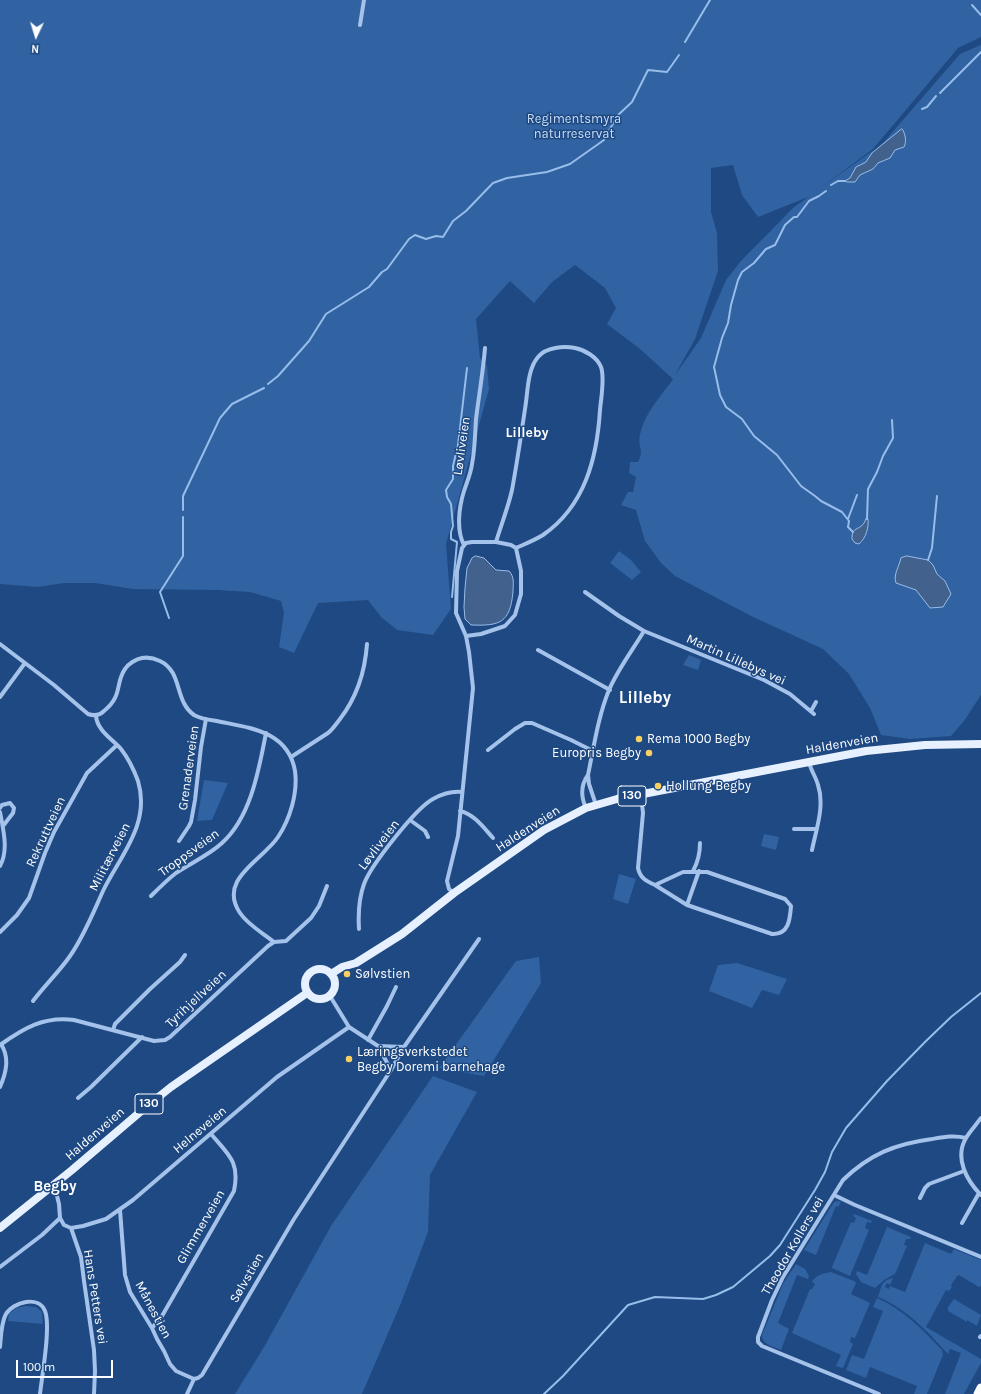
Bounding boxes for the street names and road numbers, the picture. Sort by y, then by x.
street label: Løvliveien [450,416,474,476]
street label: Martin Lillebys vei [684,631,788,689]
street label: Grenaderveien [175,725,203,811]
street label: Haldenveien [805,730,879,758]
road number: 130 [618,786,646,806]
street label: Rekruttveien [23,794,69,870]
street label: Haldenveien [493,802,563,856]
street label: Løvliveien [355,817,403,873]
street label: Militærveien [86,820,134,894]
street label: Troppsveien [156,826,222,880]
street label: Tyrihjellveien [162,967,230,1031]
road number: 130 [135,1094,163,1114]
street label: Helneveien [170,1103,230,1157]
street label: Haldenveien [62,1104,128,1164]
street label: Glimmerveien [173,1187,229,1267]
street label: Theodor Kollers vei [758,1194,828,1298]
street label: Hans Petters vei [80,1249,110,1345]
street label: Sølvstien [226,1250,268,1306]
street label: Månestien [131,1279,175,1341]

